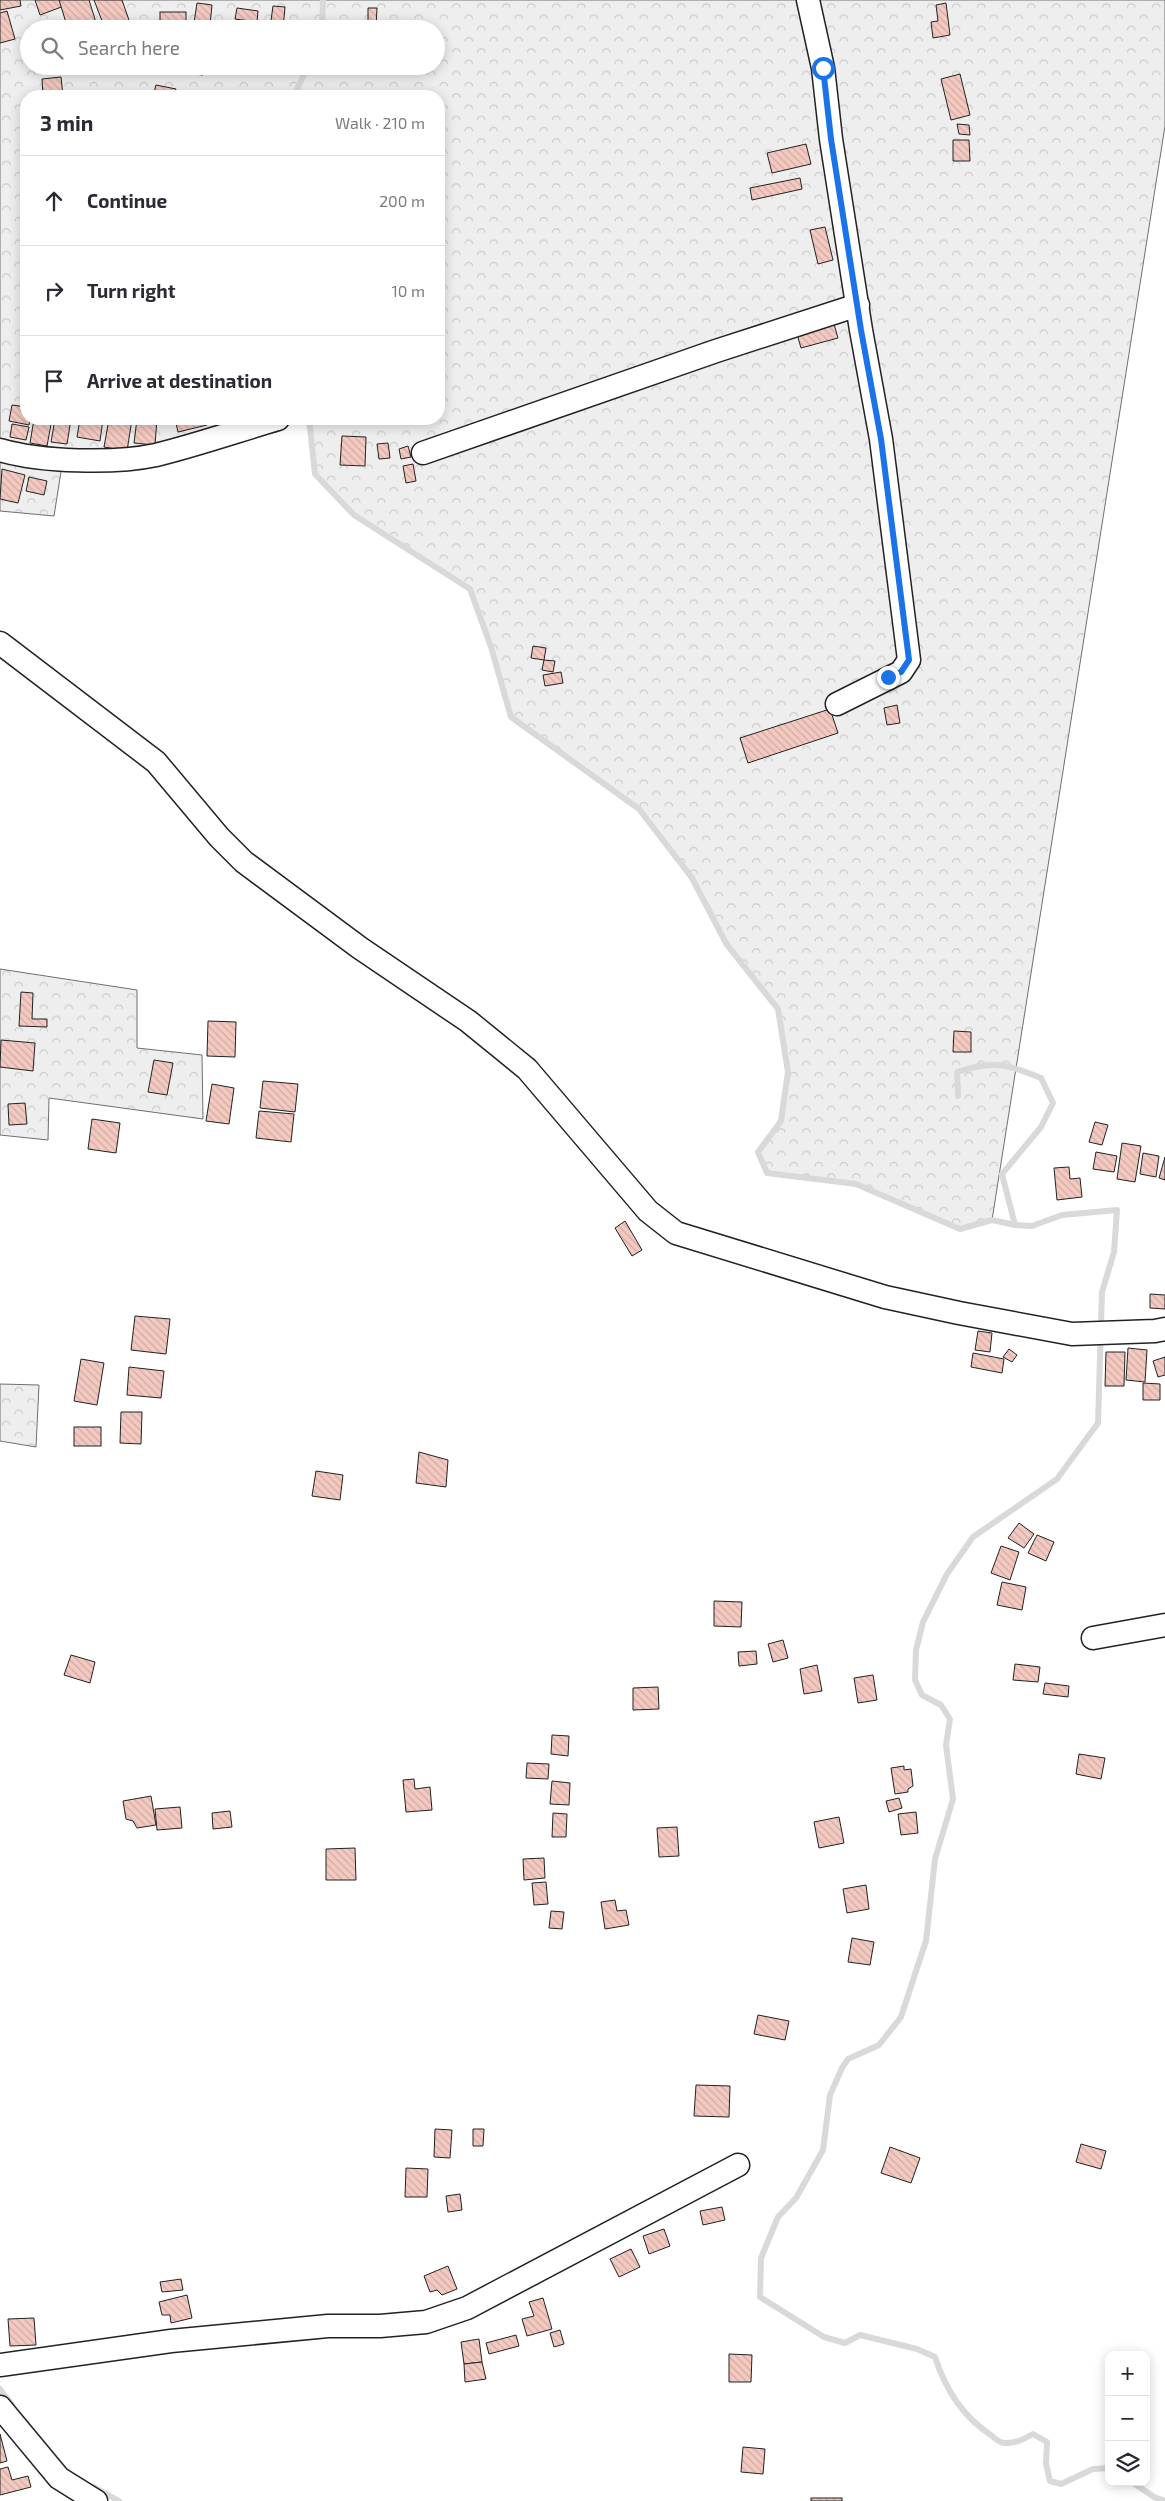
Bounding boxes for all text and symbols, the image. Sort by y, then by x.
search box [20,20,445,75]
icon: search [38,34,66,62]
text: Search here [78,36,180,59]
route start [812,57,835,80]
text: 3 min [40,110,93,135]
text: Walk · 210 m [335,113,425,132]
icon: ahead [40,187,68,215]
text: Continue [87,189,167,212]
text: 200 m [379,191,425,210]
icon: right [40,277,68,305]
text: Turn right [87,279,175,302]
text: 10 m [391,281,425,300]
icon: arrive [40,367,68,395]
text: Arrive at destination [87,369,272,392]
route end [877,666,900,689]
map controls [1105,2351,1150,2486]
button: + [1105,2351,1150,2396]
button: − [1105,2396,1150,2441]
button: layers [1105,2441,1150,2486]

